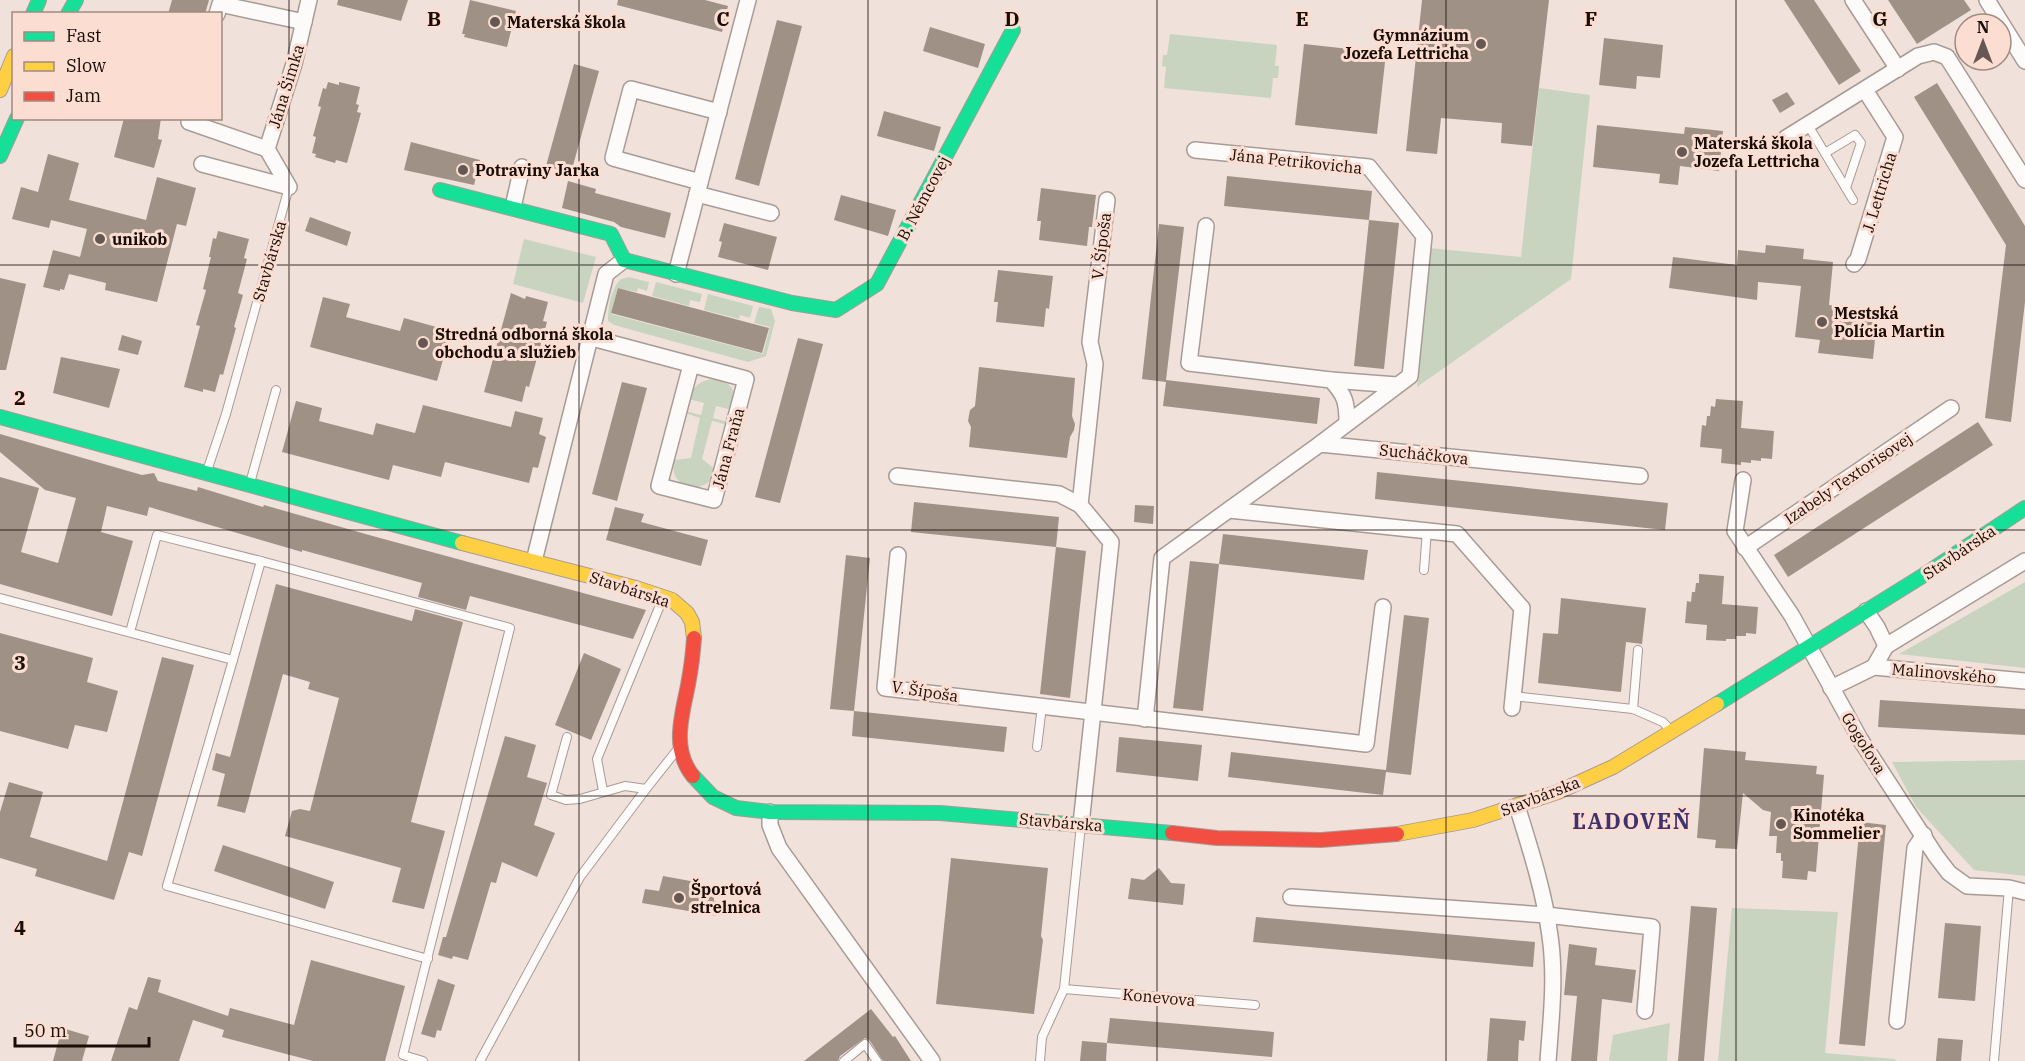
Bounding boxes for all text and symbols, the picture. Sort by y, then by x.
text: B [427,5,441,32]
text: C [716,5,730,32]
text: D [1004,5,1020,32]
text: E [1295,5,1309,32]
text: F [1585,5,1597,32]
text: G [1872,5,1888,32]
legend [12,12,222,120]
place label: Materská škola [507,12,626,32]
north arrow [1953,12,2013,72]
marker: Materská škola [488,15,502,29]
text: N [1977,17,1989,37]
text: Fast [66,24,101,47]
place label: Gymnázium Jozefa Lettricha [1343,25,1469,63]
marker: Gymnázium Jozefa Lettricha [1474,37,1488,51]
street label: Jána Šimka [263,41,308,130]
text: Slow [66,54,106,77]
text: Jam [66,84,101,107]
place label: Materská škola Jozefa Lettricha [1694,133,1820,171]
street label: Jána Petrikovicha [1229,144,1364,178]
marker: Materská škola Jozefa Lettricha [1675,145,1689,159]
street label: J. Lettricha [1857,149,1901,235]
street label: B. Němcovej [892,152,954,244]
place label: Potraviny Jarka [475,160,599,180]
marker: Potraviny Jarka [456,163,470,177]
street label: V. Šípoša [1086,211,1115,281]
street label: Stavbárska [248,218,290,304]
place label: unikob [112,229,167,249]
marker: unikob [93,232,107,246]
place label: Mestská Polícia Martin [1834,303,1945,341]
marker: Mestská Polícia Martin [1815,315,1829,329]
place label: Stredná odborná škola obchodu a služieb [435,324,613,362]
marker: Stredná odborná škola obchodu a služieb [416,336,430,350]
text: 2 [14,384,26,411]
street label: Jána Fraňa [708,405,748,491]
street label: Izabely Textorisovej [1780,428,1916,528]
street label: Sucháčkova [1378,439,1470,469]
street label: Stavbárska [1919,520,1999,584]
street label: Stavbárska [587,567,673,612]
text: 3 [14,649,26,676]
street label: Malinovského [1891,658,1997,688]
street label: V. Šípoša [890,675,960,706]
street label: Gogoľova [1837,708,1891,778]
street label: Stavbárska [1497,772,1583,820]
place label: Kinotéka Sommelier [1793,805,1880,843]
district label: ĽADOVEŇ [1572,806,1692,835]
street label: Stavbárska [1018,808,1104,836]
marker: Kinotéka Sommelier [1774,817,1788,831]
place label: Športová strelnica [691,878,762,917]
marker: Športová strelnica [672,891,686,905]
text: 4 [14,914,26,941]
street label: Konevova [1122,984,1197,1010]
scale bar [15,1010,148,1048]
text: 50 m [24,1019,67,1042]

